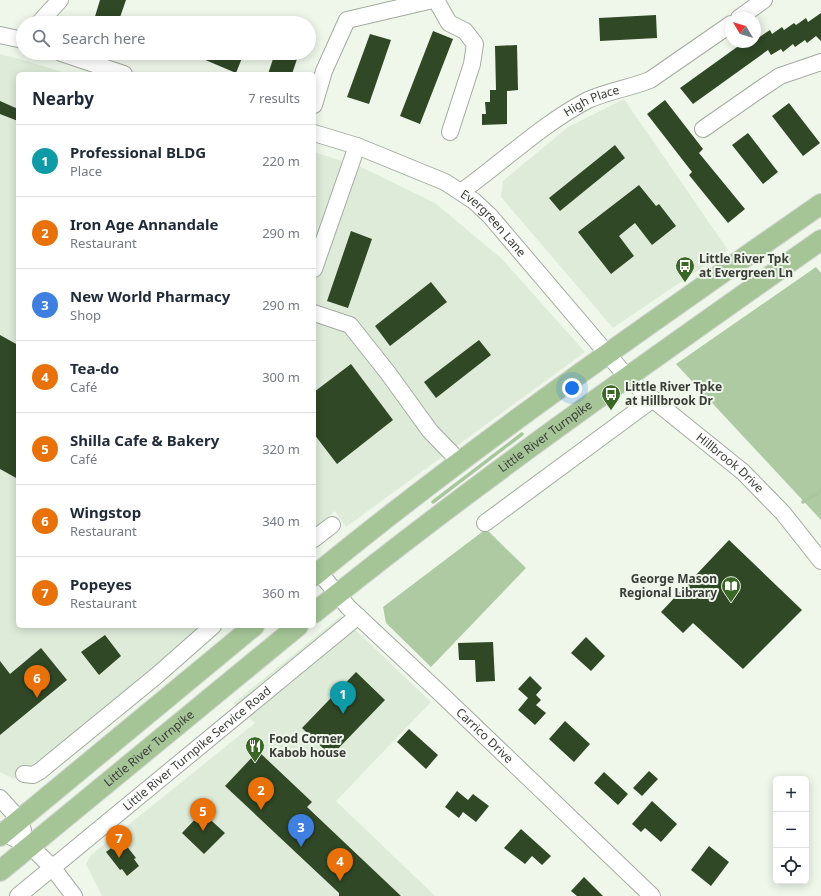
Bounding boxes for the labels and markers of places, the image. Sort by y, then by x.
place label: Little River Tpk at Evergreen Ln [699,250,793,281]
bus stop icon: Little River Tpk at Evergreen Ln [674,255,696,283]
place label: Little River Tpke at Hillbrook Dr [625,378,722,409]
bus stop icon: Little River Tpke at Hillbrook Dr [600,383,622,411]
place label: George Mason Regional Library [619,570,717,601]
library icon: George Mason Regional Library [720,575,742,603]
pin: 6 [24,665,50,698]
pin: 1 [330,681,356,714]
place label: Food Corner Kabob house [269,730,346,761]
restaurant icon: Food Corner Kabob house [244,735,266,763]
pin: 2 [248,777,274,810]
pin: 5 [190,798,216,831]
pin: 3 [288,814,314,847]
pin: 7 [106,825,132,858]
pin: 4 [327,848,353,881]

